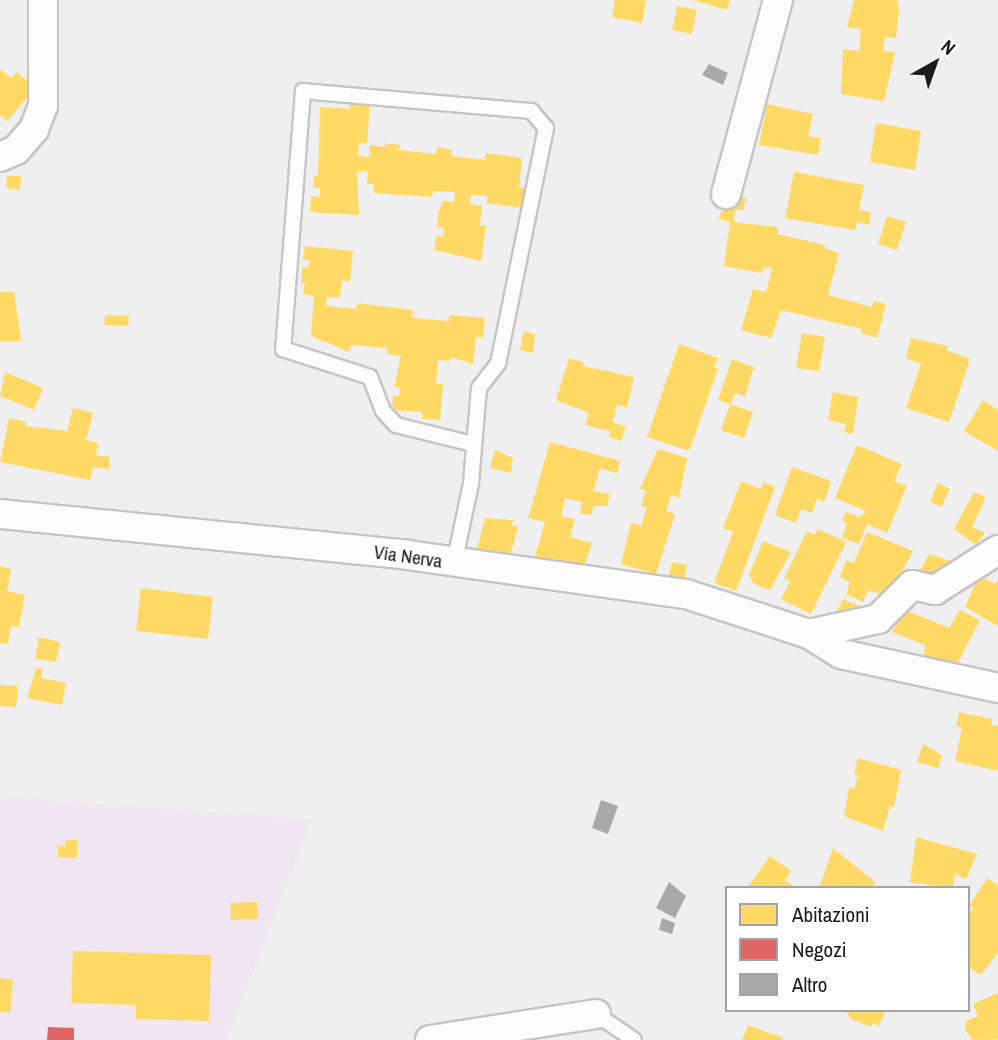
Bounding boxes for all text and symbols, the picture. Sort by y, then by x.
north arrow [900,28,970,98]
text: N [936,33,961,60]
street label: Via Nerva [372,541,444,573]
legend [725,886,970,1012]
text: Abitazioni [792,900,870,929]
text: Negozi [792,935,847,964]
text: Altro [792,970,827,999]

